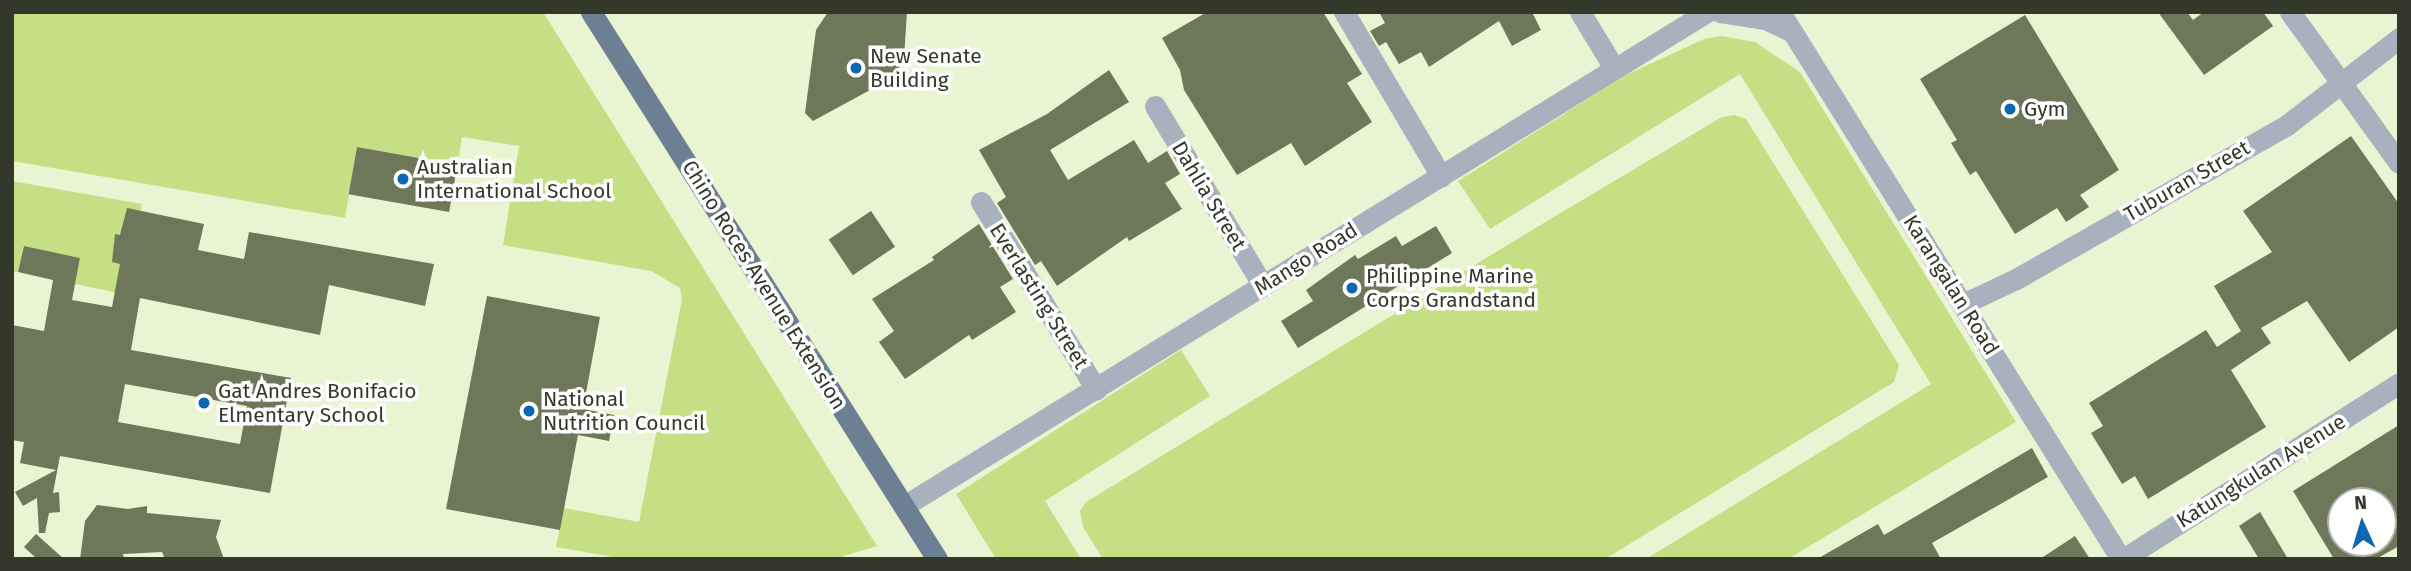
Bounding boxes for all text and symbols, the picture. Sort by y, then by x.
place label: New Senate Building [870,43,982,93]
marker: New Senate Building [848,60,864,76]
place label: Gym [2024,96,2066,122]
marker: Gym [2002,101,2018,117]
street label: Tuburan Street [2120,135,2254,227]
street label: Dahlia Street [1167,137,1251,255]
place label: Australian International School [417,154,612,204]
street label: Chino Roces Avenue Extension [677,156,851,414]
marker: Australian International School [395,171,411,187]
street label: Karangalan Road [1898,210,2004,360]
street label: Mango Road [1250,217,1362,301]
street label: Everlasting Street [984,219,1094,373]
place label: Philippine Marine Corps Grandstand [1366,263,1536,313]
marker: Philippine Marine Corps Grandstand [1344,280,1360,296]
place label: Gat Andres Bonifacio Elmentary School [218,378,416,428]
place label: National Nutrition Council [543,386,705,436]
marker: Gat Andres Bonifacio Elmentary School [196,395,212,411]
marker: National Nutrition Council [521,403,537,419]
street label: Katungkulan Avenue [2172,409,2350,533]
north arrow [2327,487,2397,557]
text: N [2354,491,2368,514]

